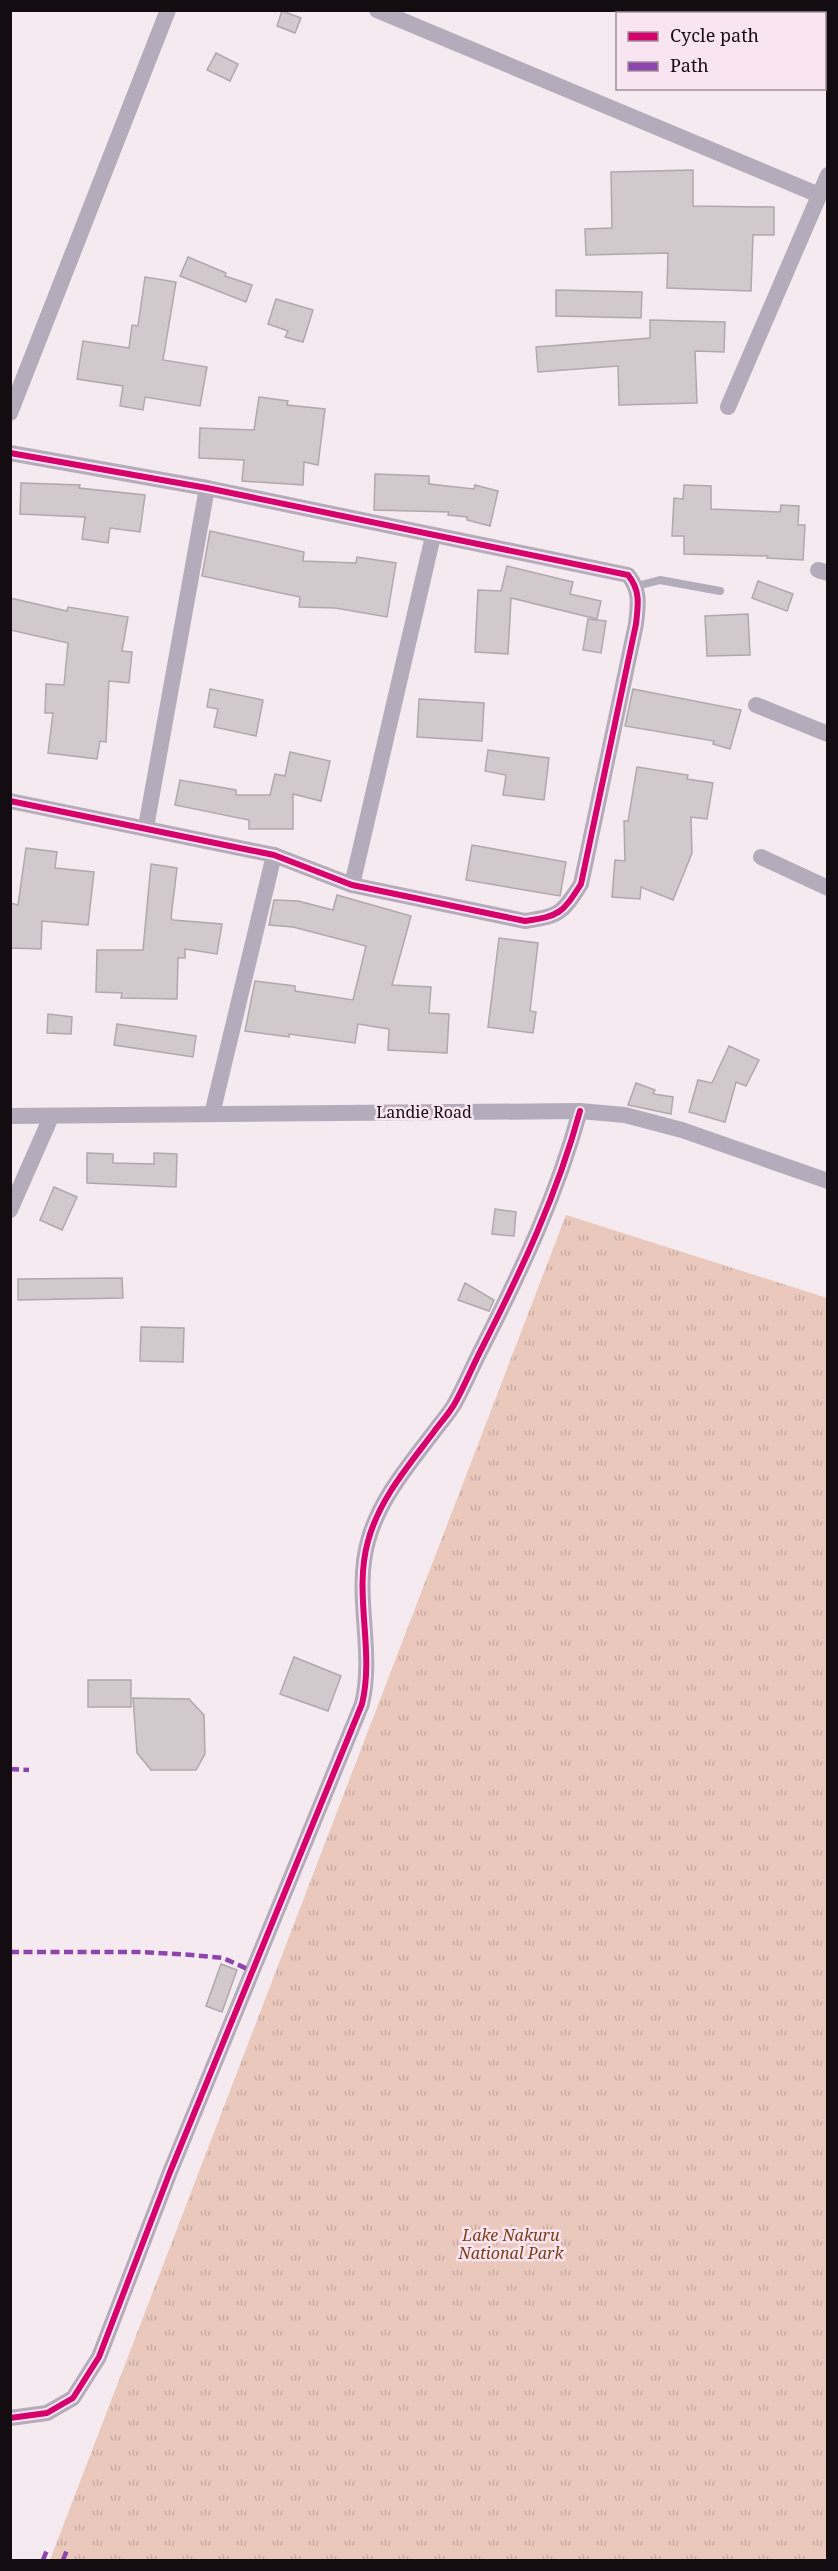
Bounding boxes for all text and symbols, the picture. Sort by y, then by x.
legend [616,12,826,90]
text: Cycle path [670,23,759,47]
text: Path [670,53,709,77]
street label: Landie Road [376,1101,472,1123]
park label: Lake Nakuru National Park [457,2224,564,2264]

